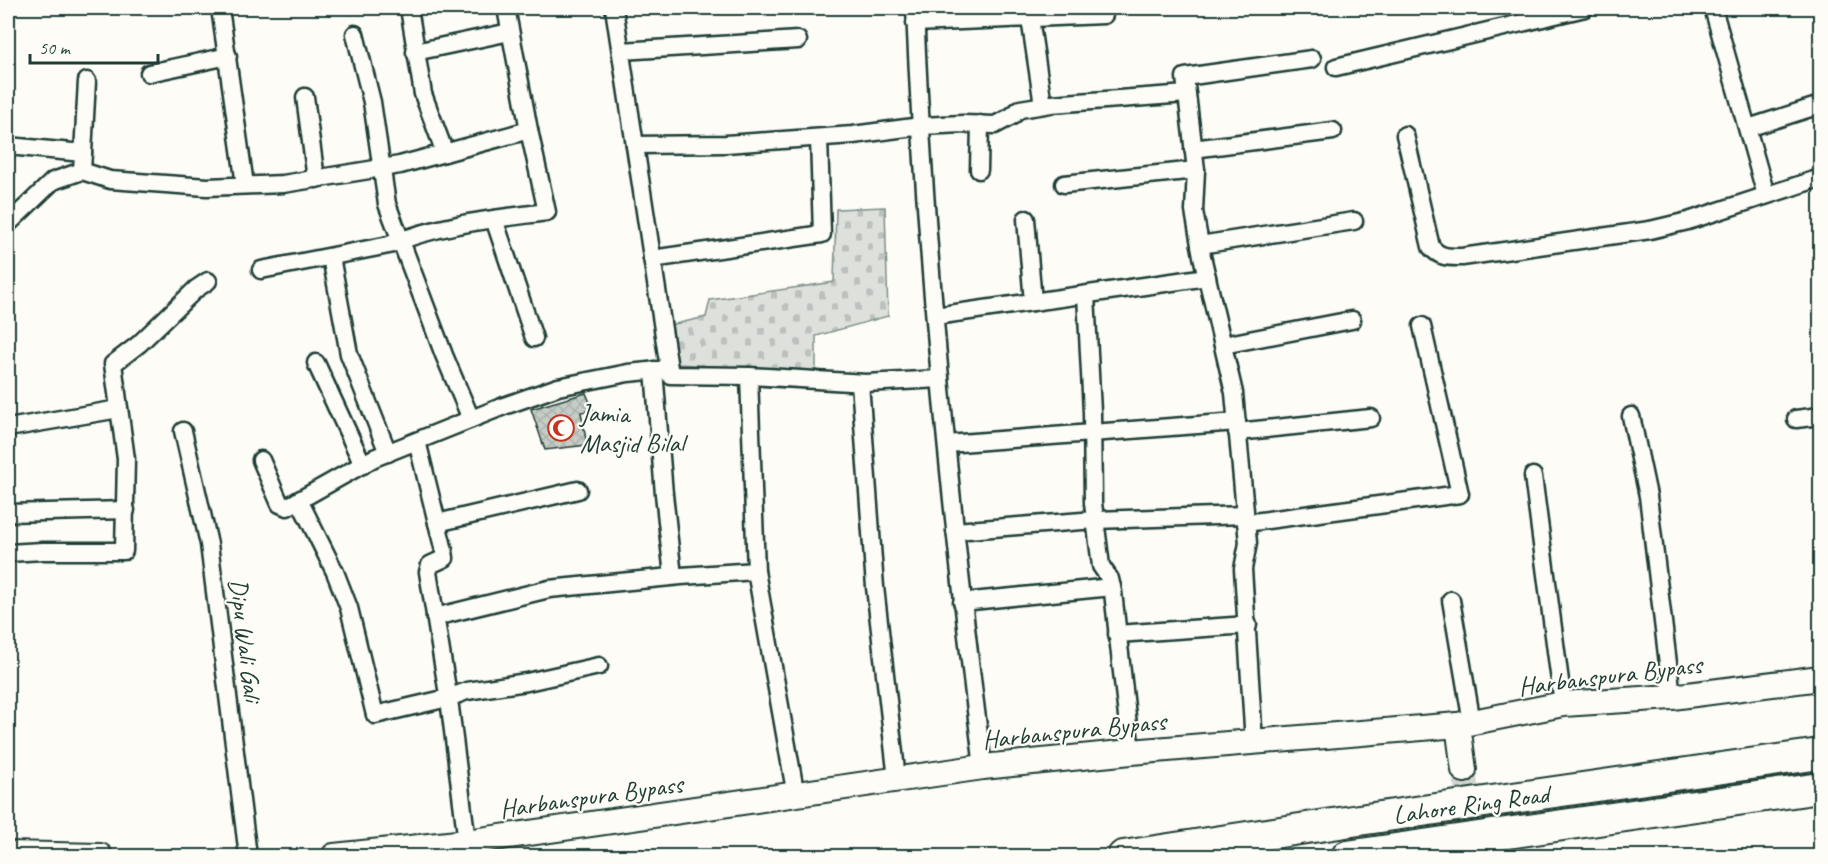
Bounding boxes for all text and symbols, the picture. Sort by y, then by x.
scale bar [30,27,158,65]
text: 50 m [39,37,72,59]
place label: Jamia Masjid Bilal [578,397,689,460]
mosque icon: Jamia Masjid Bilal [546,413,576,443]
street label: Dipu Wali Gali [222,577,270,707]
street label: Harbanspura Bypass [1516,648,1706,703]
street label: Harbanspura Bypass [981,704,1170,757]
street label: Harbanspura Bypass [497,767,687,826]
street label: Lahore Ring Road [1391,777,1555,832]

